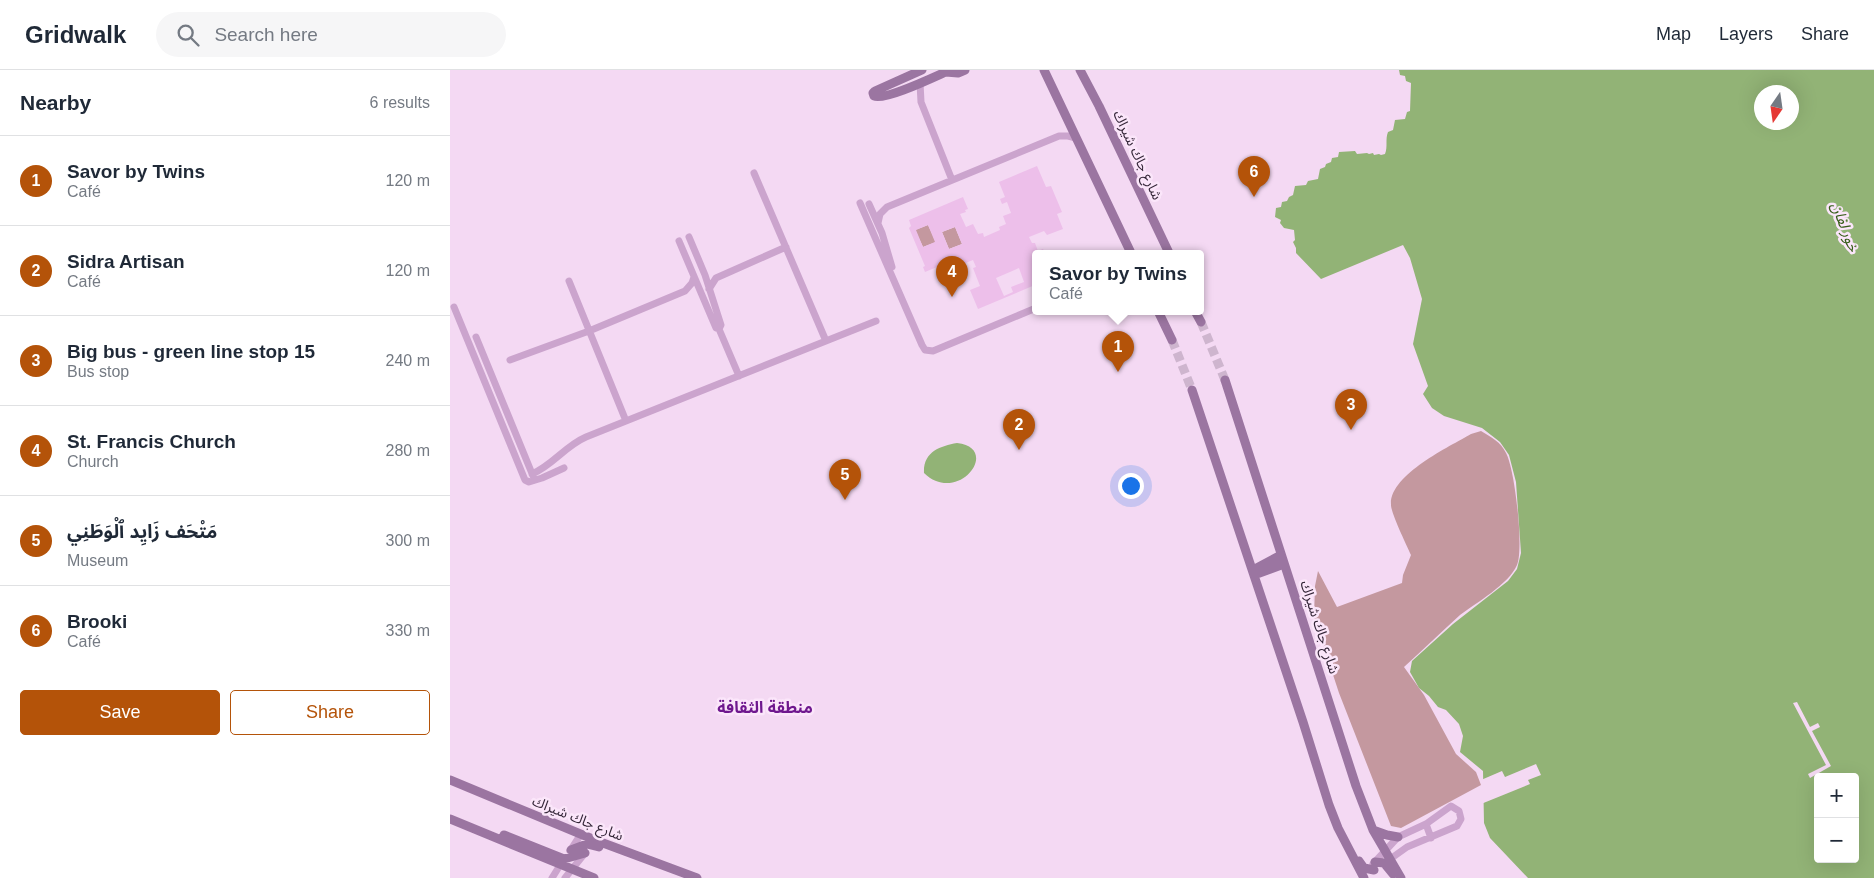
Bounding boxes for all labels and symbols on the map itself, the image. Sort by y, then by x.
north arrow [1754,85,1799,130]
street label: شارع جاك شيراك [1108,108,1166,204]
pin: 6 [1238,156,1270,197]
water label: خور لفان [1827,200,1863,254]
pin: 4 [936,256,968,297]
pin: 1 [1102,331,1134,372]
pin: 3 [1335,389,1367,430]
pin: 2 [1003,409,1035,450]
pin: 5 [829,459,861,500]
your location [1118,473,1144,499]
street label: شارع جاك شيراك [1295,578,1343,676]
district label: منطقة الثقافة [717,699,813,716]
street label: شارع جاك شيراك [529,792,626,846]

